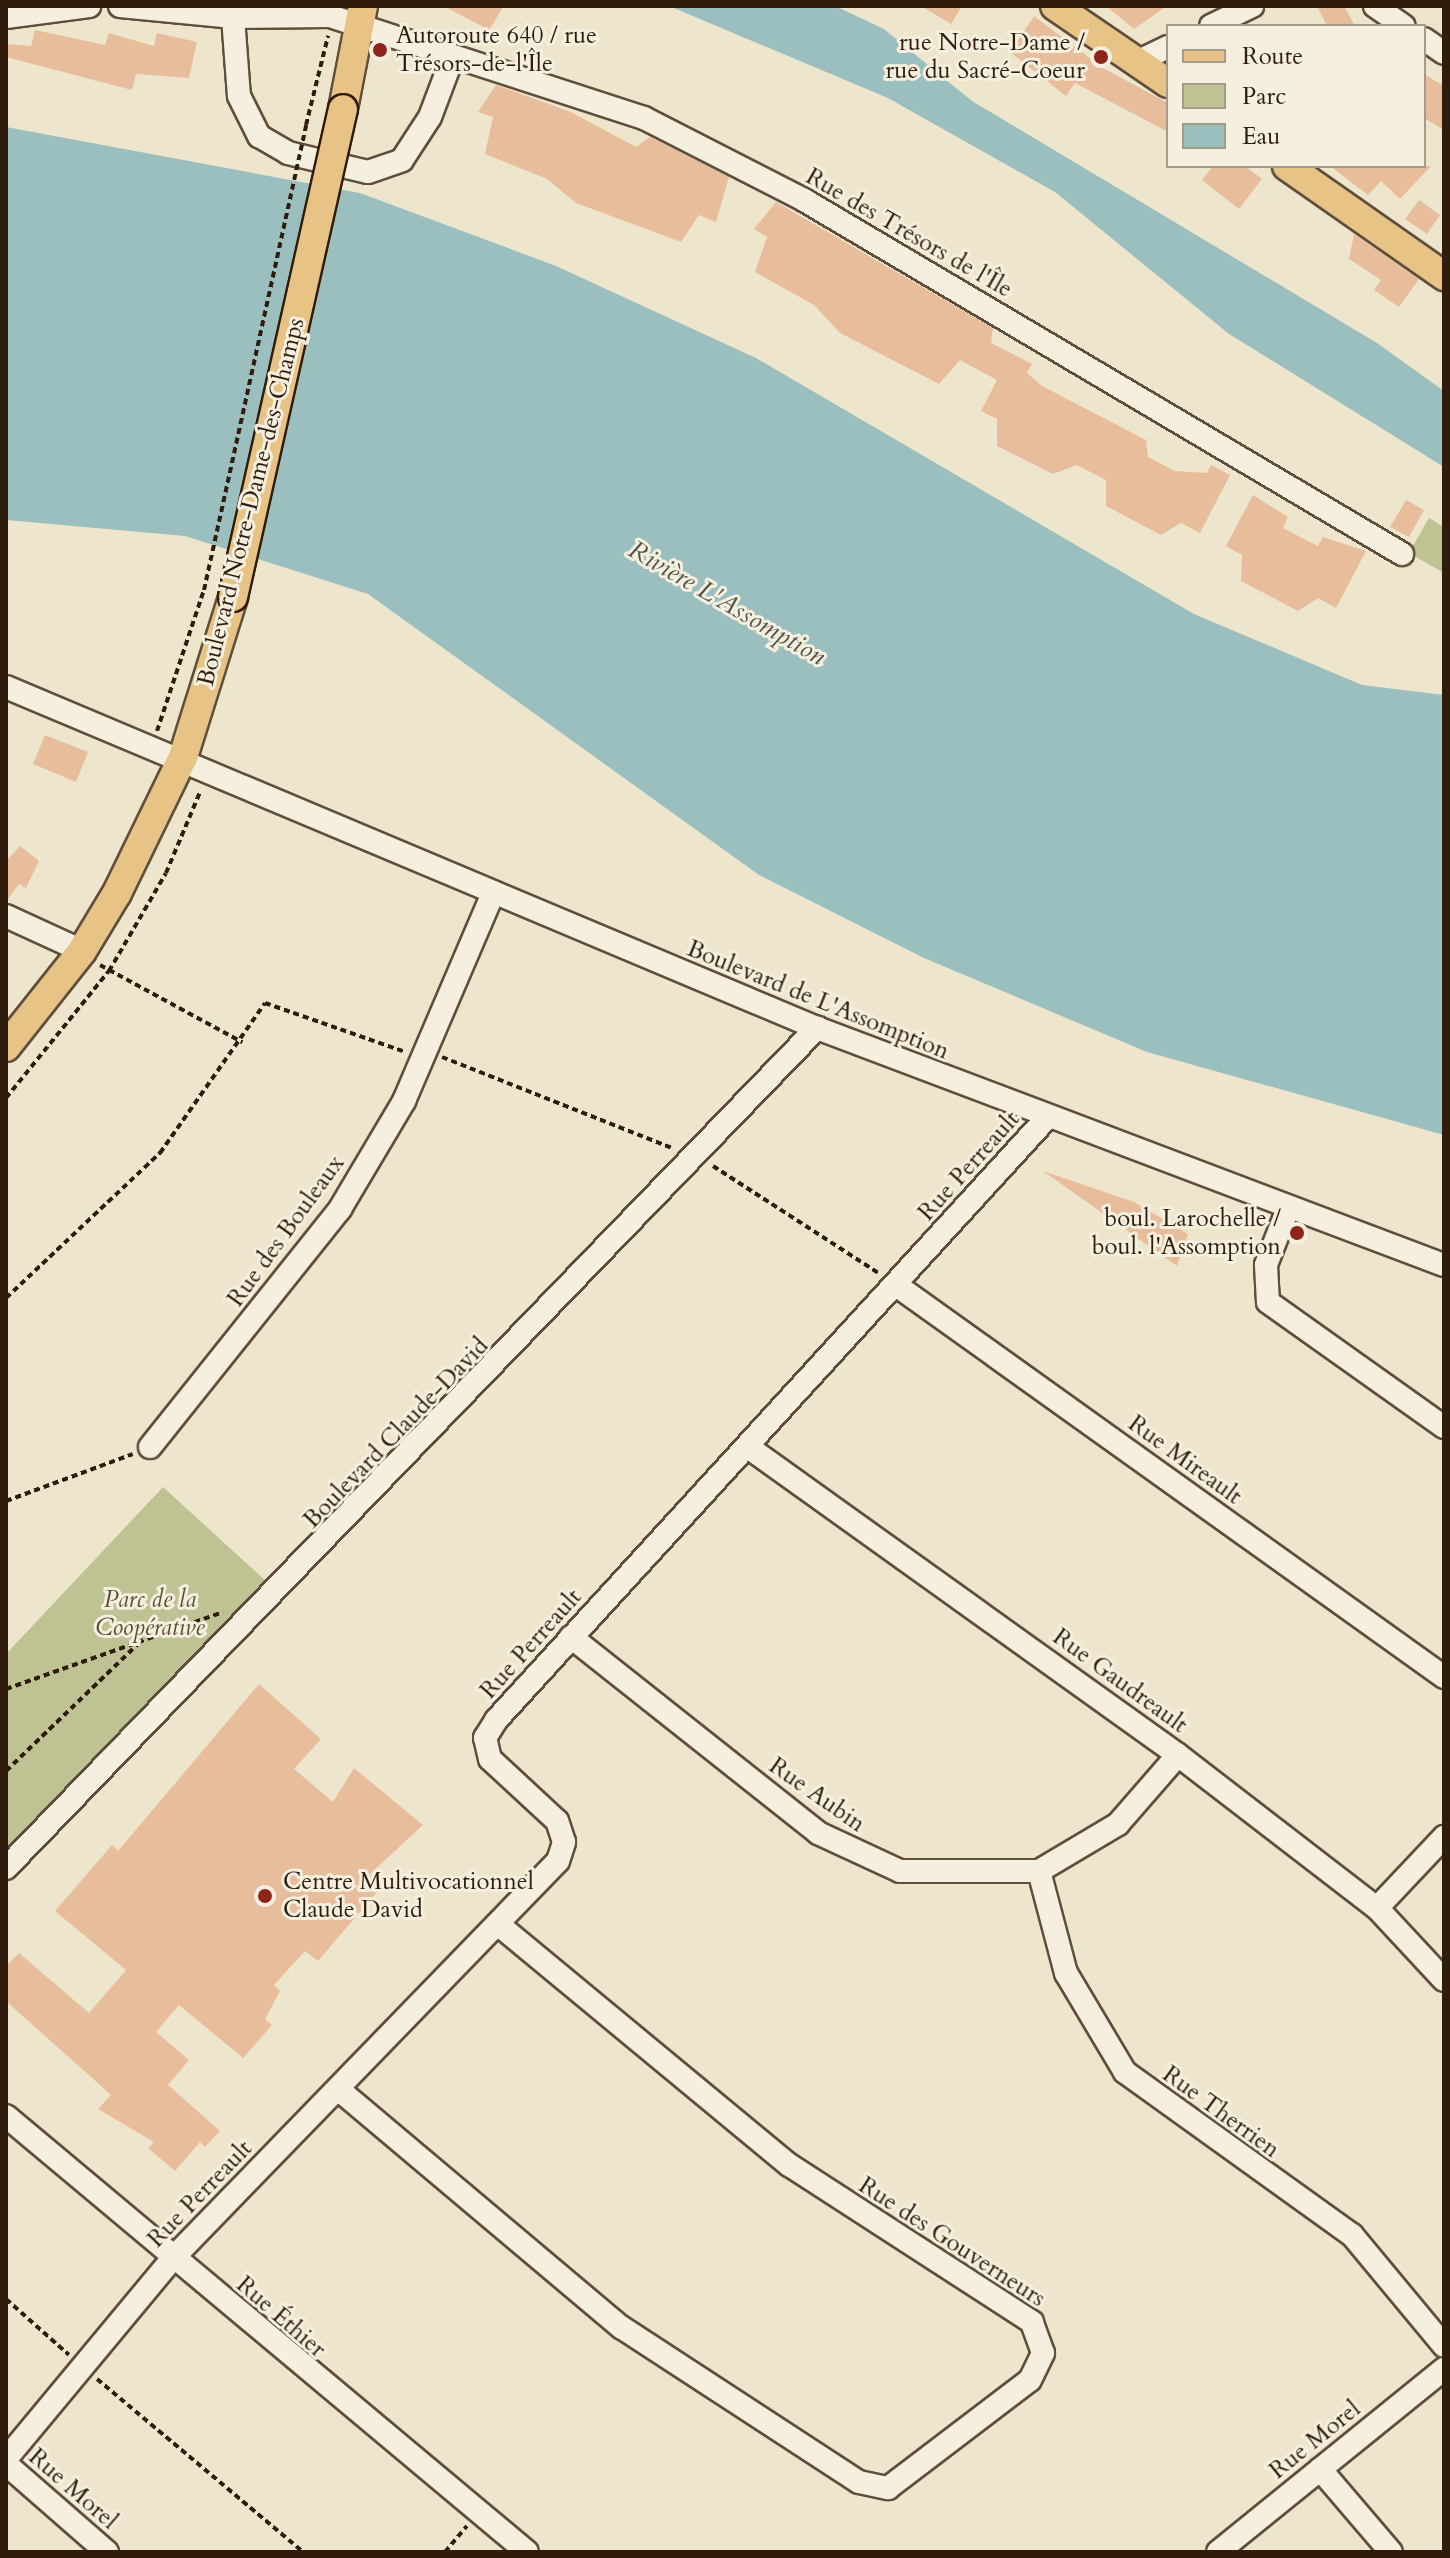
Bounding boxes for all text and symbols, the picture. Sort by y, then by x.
place label: Autoroute 640 / rue Trésors-de-l'Île [396,22,597,78]
legend [1166,24,1426,168]
place label: rue Notre-Dame / rue du Sacré-Coeur [886,29,1085,85]
text: Route [1242,40,1303,73]
marker: Autoroute 640 / rue Trésors-de-l'Île [371,41,389,59]
marker: rue Notre-Dame / rue du Sacré-Coeur [1092,48,1110,66]
text: Parc [1242,80,1286,113]
text: Eau [1242,120,1280,153]
street label: Rue des Trésors de l'Île [801,162,1017,304]
street label: Boulevard Notre-Dame-des-Champs [191,315,311,689]
water label: Rivière L'Assomption [623,534,831,672]
street label: Boulevard de L'Assomption [683,934,953,1066]
street label: Rue Perreault [912,1105,1026,1227]
street label: Rue des Bouleaux [221,1150,351,1312]
place label: boul. Larochelle / boul. l'Assomption [1092,1205,1281,1261]
marker: boul. Larochelle / boul. l'Assomption [1288,1224,1306,1242]
street label: Boulevard Claude-David [297,1332,495,1534]
street label: Rue Mireault [1123,1409,1247,1511]
street label: Rue Perreault [474,1583,588,1705]
park label: Parc de la Coopérative [95,1586,205,1642]
street label: Rue Gaudreault [1047,1623,1193,1739]
street label: Rue Aubin [763,1751,871,1839]
place label: Centre Multivocationnel Claude David [283,1868,534,1924]
marker: Centre Multivocationnel Claude David [254,1885,276,1907]
street label: Rue Therrien [1157,2060,1285,2164]
street label: Rue Perreault [142,2134,258,2254]
street label: Rue des Gouverneurs [853,2171,1051,2313]
street label: Rue Éthier [230,2270,332,2364]
street label: Rue Morel [1264,2395,1366,2485]
street label: Rue Morel [23,2443,123,2535]

